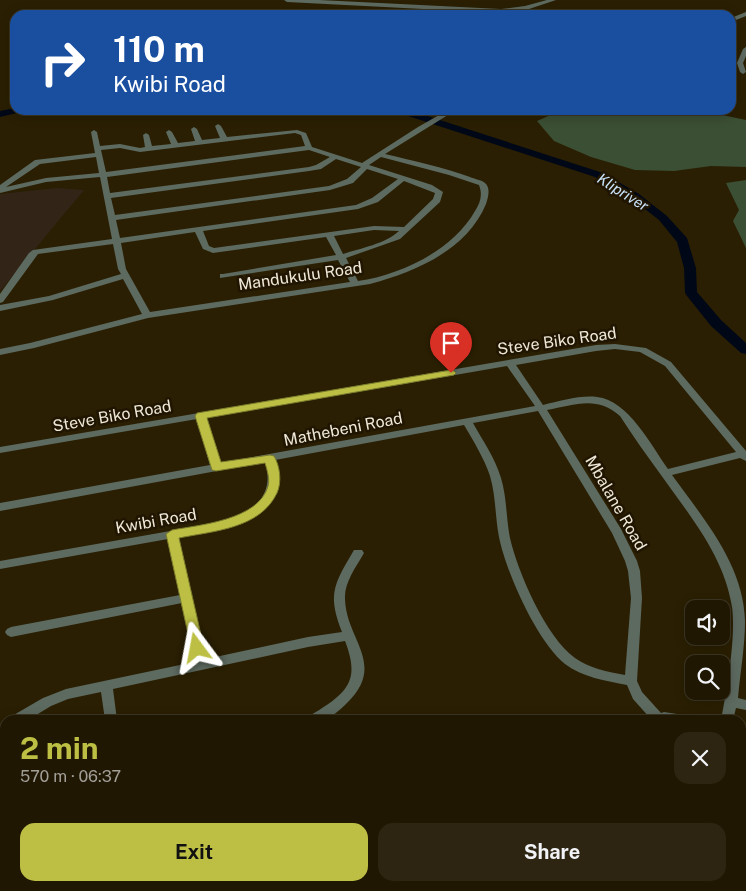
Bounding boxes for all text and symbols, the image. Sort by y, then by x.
text: 110 m [113,29,205,70]
icon: right [30,30,95,95]
text: Kwibi Road [113,71,226,97]
water label: Klipriver [594,170,652,214]
street label: Mandukulu Road [237,258,363,294]
pin [430,322,472,373]
street label: Steve Biko Road [496,323,618,359]
icon: arrive [437,329,465,357]
street label: Steve Biko Road [51,396,173,436]
street label: Mathebeni Road [282,408,404,450]
street label: Mbalane Road [581,452,651,554]
street label: Kwibi Road [114,505,198,537]
map controls [685,600,730,700]
button: sound [685,600,730,645]
position arrow [170,621,222,673]
button: search [685,655,730,700]
text: 2 min [20,730,99,766]
button: close [674,732,726,784]
text: 570 m · 06:37 [20,767,121,786]
button: Exit [20,823,368,881]
button: Share [378,823,726,881]

